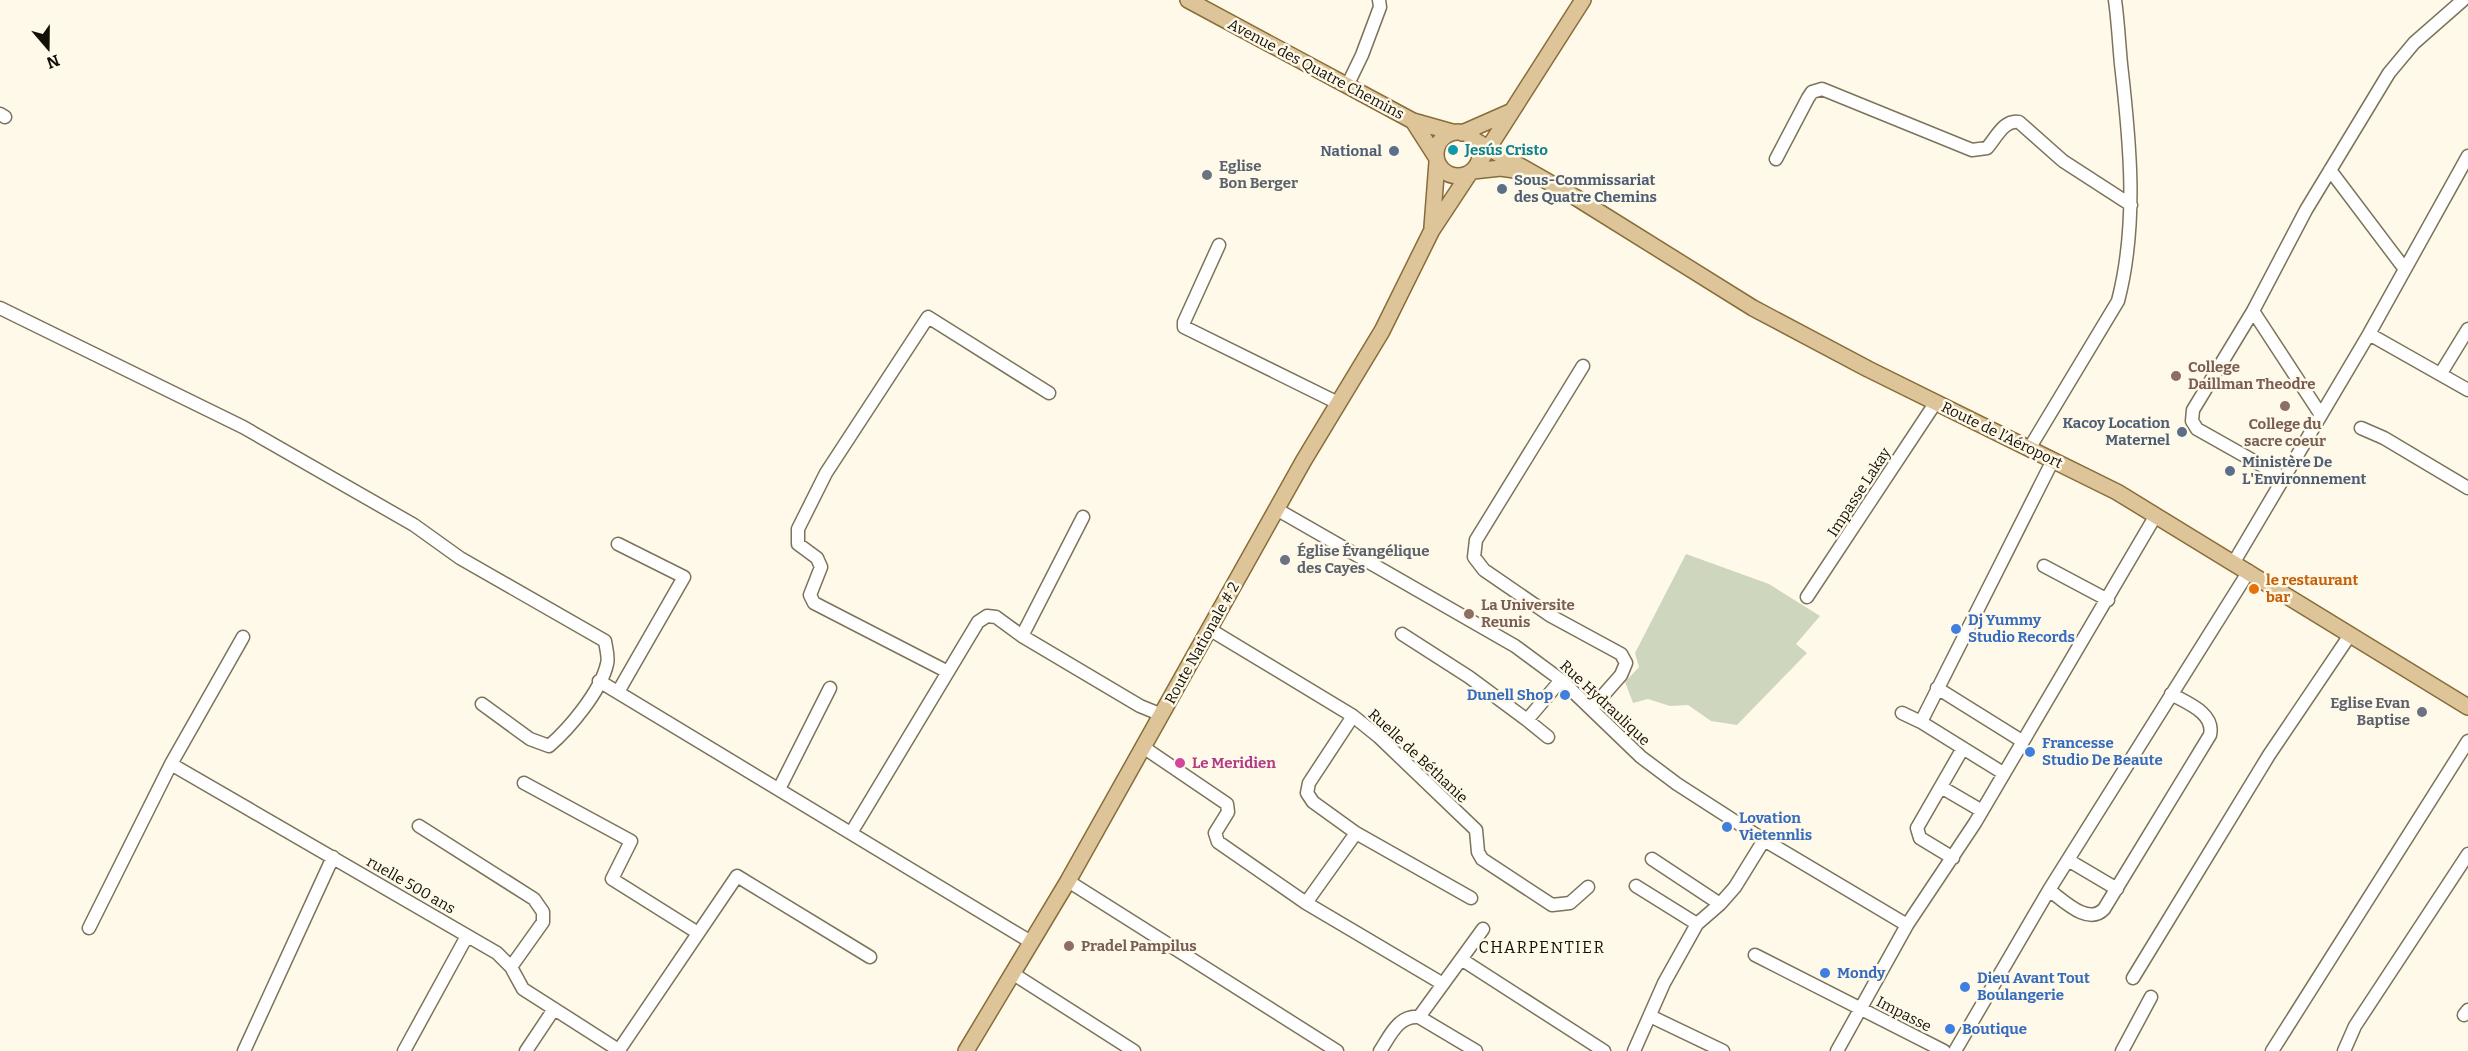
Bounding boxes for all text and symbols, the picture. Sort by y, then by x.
street label: Avenue des Quatre Chemins [1225,15,1407,123]
north arrow [18,18,78,78]
text: N [44,51,62,73]
place label: Jesús Cristo [1464,141,1548,159]
place label: National [1320,142,1382,160]
marker: Jesús Cristo [1446,143,1460,157]
marker: National [1387,144,1401,158]
place label: Eglise Bon Berger [1219,157,1298,192]
marker: Eglise Bon Berger [1200,168,1214,182]
place label: Sous-Commissariat des Quatre Chemins [1514,171,1657,206]
marker: Sous-Commissariat des Quatre Chemins [1495,182,1509,196]
place label: College Daillman Theodre [2188,358,2316,393]
marker: College Daillman Theodre [2169,369,2183,383]
street label: Route de l’Aéroport [1938,398,2066,472]
marker: College du sacre coeur [2278,399,2292,413]
place label: Kacoy Location Maternel [2062,414,2170,449]
place label: College du sacre coeur [2244,415,2326,450]
marker: Kacoy Location Maternel [2175,425,2189,439]
street label: Impasse Lakay [1824,444,1894,540]
place label: Ministère De L'Environnement [2242,453,2367,488]
marker: Ministère De L'Environnement [2223,464,2237,478]
place label: Église Évangélique des Cayes [1297,542,1429,577]
marker: Église Évangélique des Cayes [1278,553,1292,567]
place label: le restaurant bar [2266,571,2358,606]
street label: Route Nationale # 2 [1161,579,1243,707]
marker: le restaurant bar [2247,582,2261,596]
place label: La Universite Reunis [1481,596,1575,631]
marker: La Universite Reunis [1462,607,1476,621]
place label: Dj Yummy Studio Records [1968,611,2075,646]
marker: Dj Yummy Studio Records [1949,622,1963,636]
street label: Rue Hydraulique [1556,657,1654,749]
place label: Dunell Shop [1467,686,1553,704]
marker: Dunell Shop [1558,688,1572,702]
place label: Eglise Evan Baptise [2330,694,2410,729]
street label: Ruelle de Béthanie [1364,705,1472,807]
marker: Eglise Evan Baptise [2415,705,2429,719]
place label: Francesse Studio De Beaute [2042,734,2163,769]
marker: Francesse Studio De Beaute [2023,745,2037,759]
place label: Le Meridien [1192,754,1276,772]
marker: Le Meridien [1173,756,1187,770]
place label: Lovation Vietennlis [1739,809,1812,844]
marker: Lovation Vietennlis [1720,820,1734,834]
street label: ruelle 500 ans [364,852,458,918]
place label: Pradel Pampilus [1081,937,1197,955]
district label: CHARPENTIER [1479,938,1606,957]
marker: Pradel Pampilus [1062,939,1076,953]
place label: Mondy [1837,964,1886,982]
marker: Mondy [1818,966,1832,980]
place label: Dieu Avant Tout Boulangerie [1977,969,2090,1004]
marker: Dieu Avant Tout Boulangerie [1958,980,1972,994]
street label: Impasse [1874,993,1934,1035]
place label: Boutique [1962,1020,2027,1038]
marker: Boutique [1943,1022,1957,1036]

